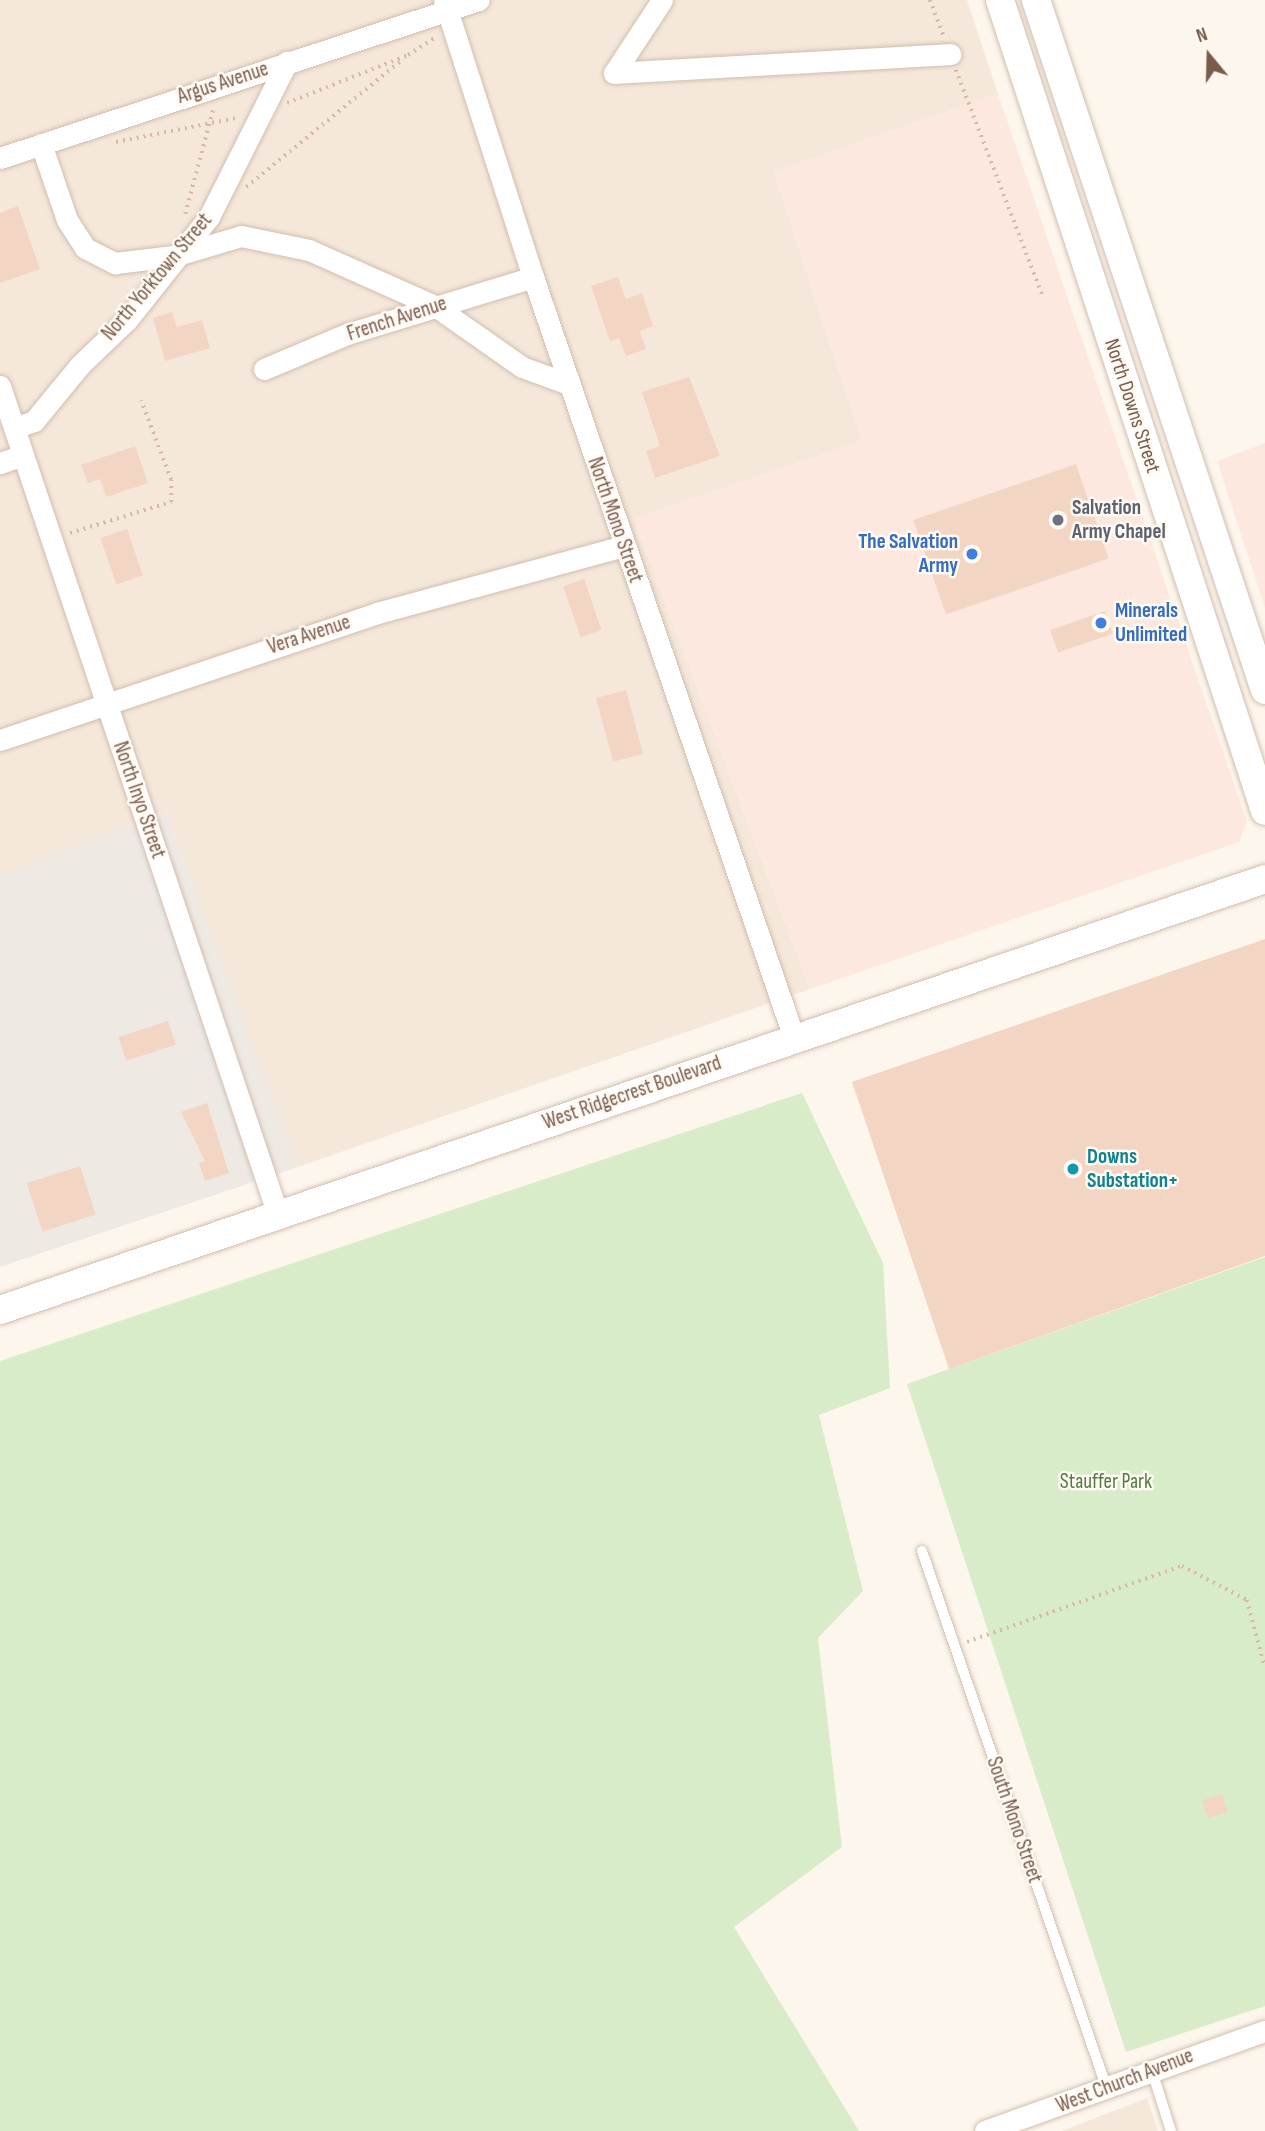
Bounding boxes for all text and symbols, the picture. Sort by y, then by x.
north arrow [1174,21,1244,91]
text: N [1193,23,1211,48]
street label: Argus Avenue [174,56,272,110]
street label: North Yorktown Street [97,208,217,346]
street label: French Avenue [344,291,450,347]
street label: North Downs Street [1098,336,1166,476]
street label: North Mono Street [582,454,648,586]
place label: Salvation Army Chapel [1072,495,1166,545]
marker: Salvation Army Chapel [1050,512,1066,528]
place label: The Salvation Army [858,529,958,579]
marker: The Salvation Army [964,546,980,562]
place label: Minerals Unlimited [1115,598,1187,648]
street label: Vera Avenue [264,610,354,660]
marker: Minerals Unlimited [1093,615,1109,631]
street label: North Inyo Street [107,738,171,862]
street label: West Ridgecrest Boulevard [539,1051,725,1135]
place label: Downs Substation+ [1087,1144,1178,1194]
marker: Downs Substation+ [1065,1161,1081,1177]
park label: Stauffer Park [1060,1469,1152,1495]
street label: South Mono Street [981,1754,1047,1886]
street label: West Church Avenue [1053,2043,1197,2119]

